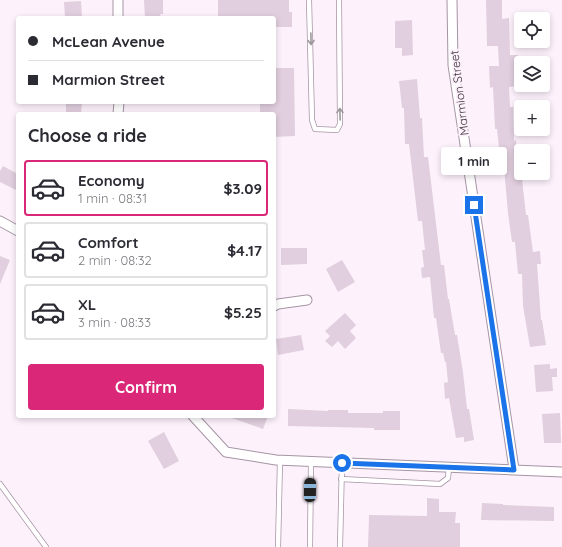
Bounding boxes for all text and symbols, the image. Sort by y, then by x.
map controls [514,12,550,180]
button: locate [514,12,550,48]
text: McLean Avenue [52,32,165,51]
one-way arrow [307,32,315,45]
street label: Marmion Street [446,50,472,136]
button: layers [514,56,550,92]
text: Marmion Street [52,70,165,89]
button: + [514,100,550,136]
one-way arrow [336,108,344,121]
text: Choose a ride [28,124,147,147]
button: − [514,144,550,180]
callout: 1 min [441,147,507,175]
text: 1 min [458,153,490,169]
icon: car [30,170,66,206]
text: Economy [78,171,145,190]
text: $3.09 [224,179,262,198]
text: 1 min · 08:31 [78,190,147,206]
route end [465,196,483,214]
icon: car [30,232,66,268]
text: Comfort [78,233,139,252]
text: $4.17 [227,241,262,260]
text: 2 min · 08:32 [78,252,152,268]
icon: car [30,294,66,330]
text: XL [78,295,96,314]
text: $5.25 [224,303,262,322]
text: 3 min · 08:33 [78,314,151,330]
button: Confirm [28,364,264,410]
route start [333,454,351,472]
car [304,478,316,502]

